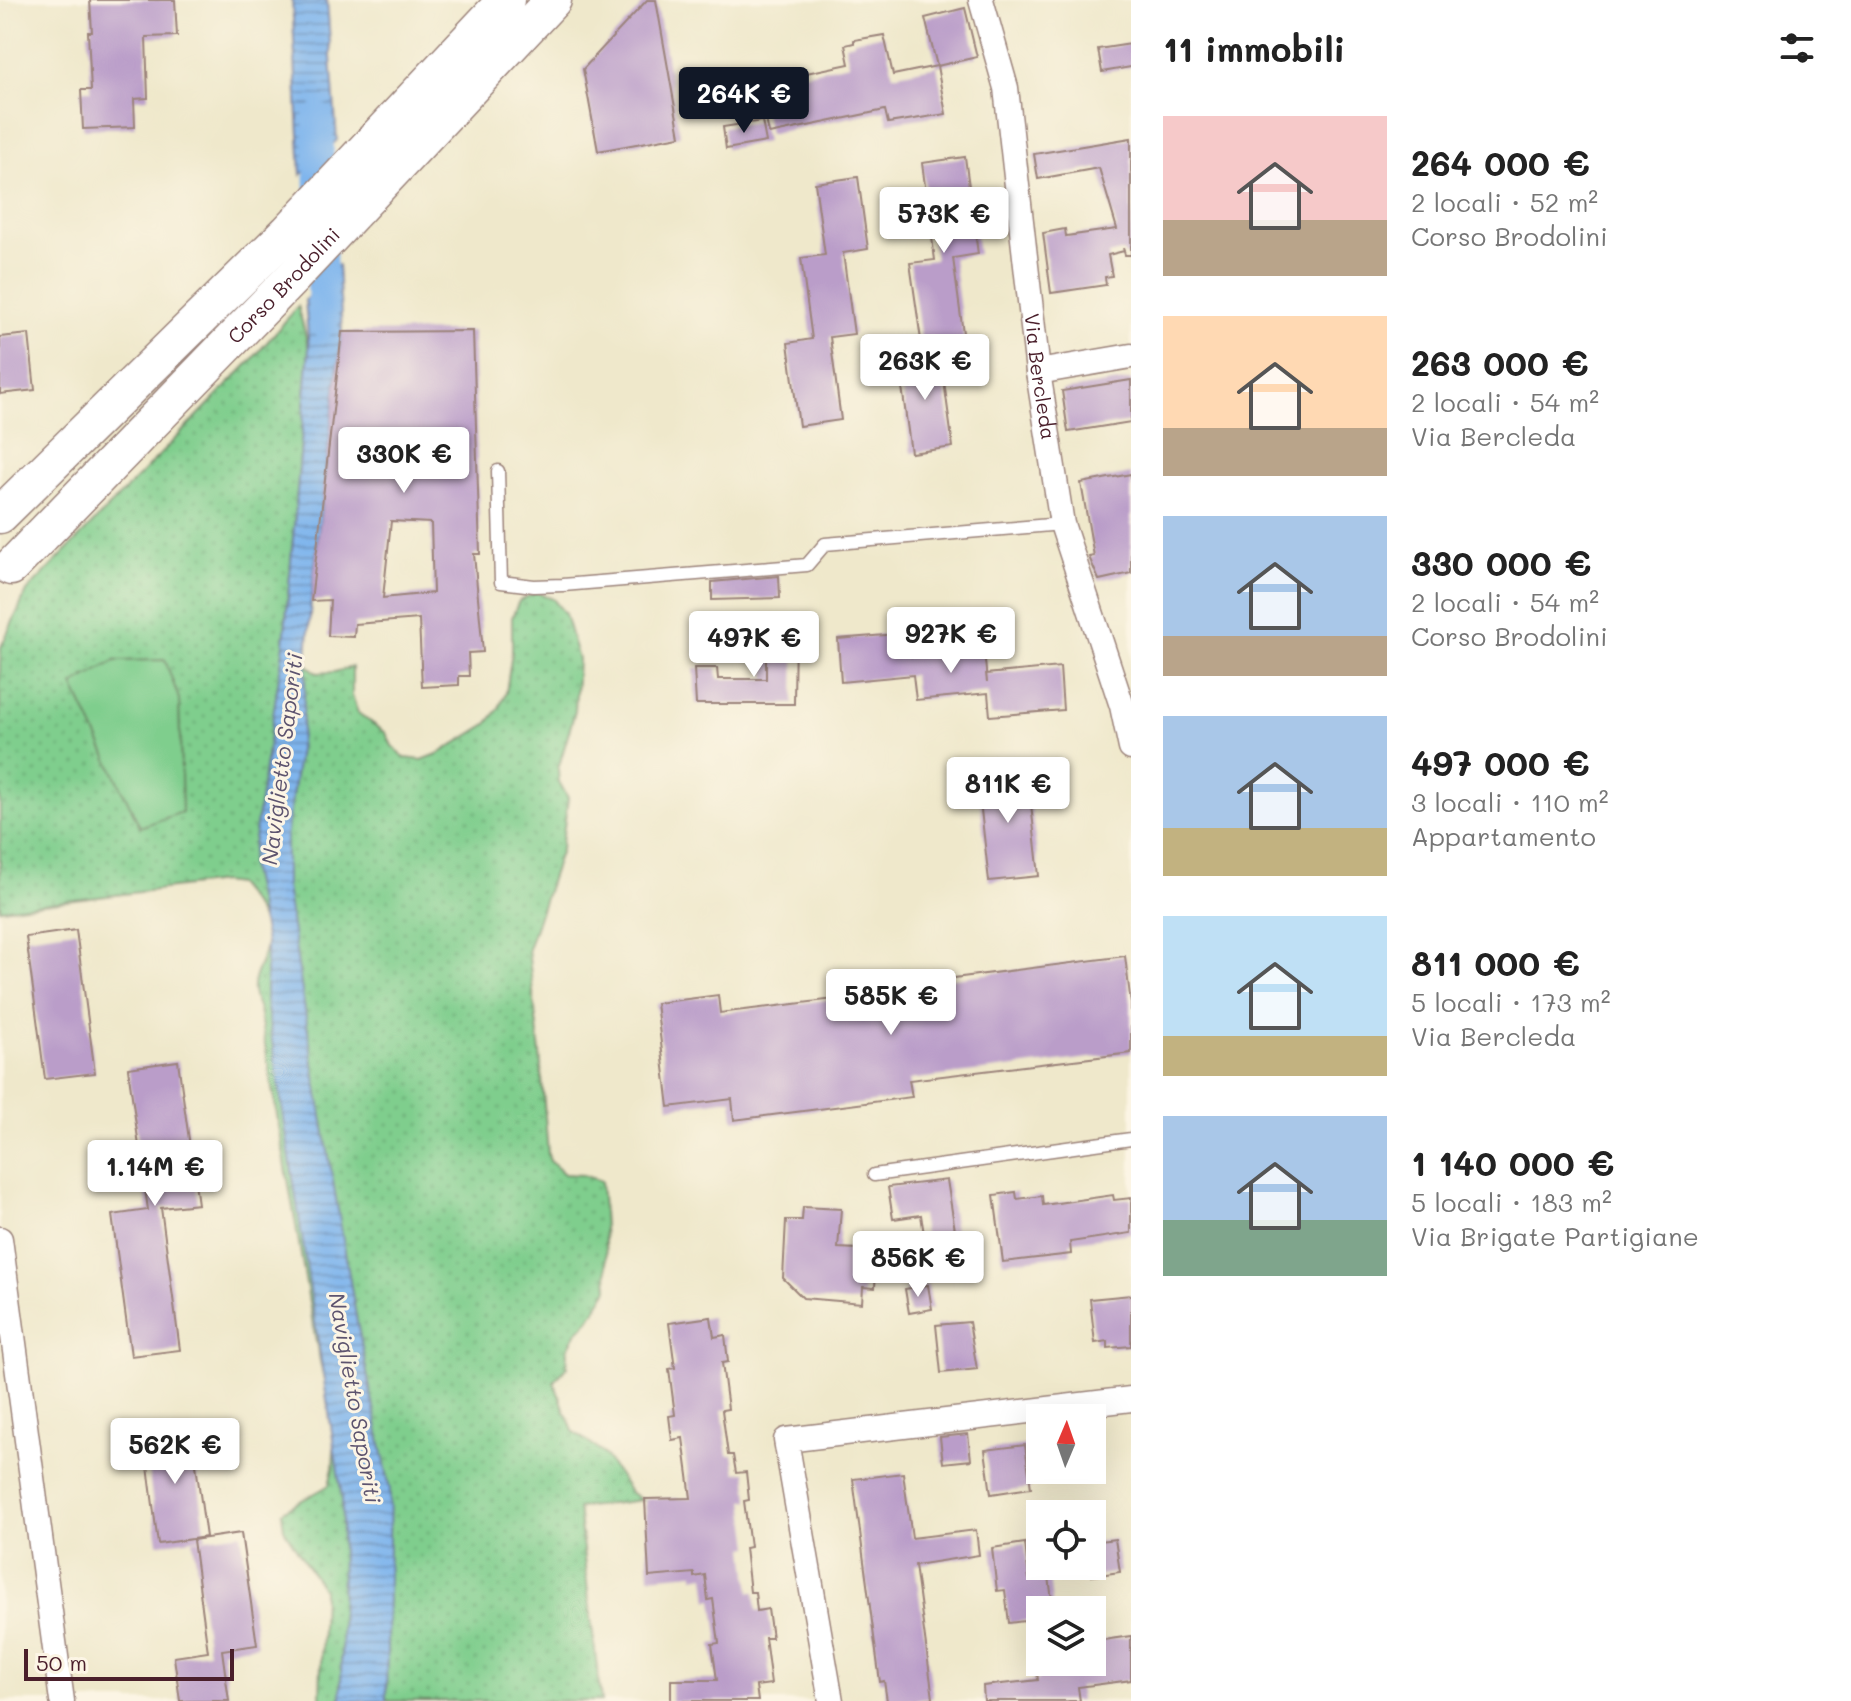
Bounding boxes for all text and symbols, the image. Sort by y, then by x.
text: 11 immobili [1163,26,1345,71]
icon: filters [1775,26,1819,70]
pin: 264K € [679,67,809,135]
text: 264K € [697,76,791,110]
text: 264 000 € [1411,140,1590,185]
icon: home [1227,148,1323,244]
text: 2 locali · 52 m² [1411,185,1598,219]
pin: 573K € [879,187,1009,255]
text: 573K € [898,196,990,230]
text: Corso Brodolini [1411,219,1608,253]
street label: Corso Brodolini [221,221,345,349]
street label: Via Bercleda [1019,312,1062,441]
pin: 263K € [860,334,990,402]
text: 263 000 € [1411,340,1589,385]
text: 263K € [878,343,972,377]
icon: home [1227,348,1323,444]
text: 2 locali · 54 m² [1411,385,1599,419]
text: Via Bercleda [1411,419,1576,453]
pin: 330K € [339,427,469,495]
text: 330K € [356,436,452,470]
text: 330 000 € [1411,540,1591,585]
icon: home [1227,548,1323,644]
text: 2 locali · 54 m² [1411,585,1599,619]
pin: 927K € [886,607,1016,675]
pin: 497K € [689,611,819,679]
text: 927K € [905,616,997,650]
text: Corso Brodolini [1411,619,1608,653]
text: 497K € [707,620,801,654]
water label: Naviglietto Saporiti [254,651,309,867]
text: 497 000 € [1411,740,1590,785]
icon: home [1227,748,1323,844]
pin: 811K € [943,757,1073,825]
text: 811K € [965,766,1051,800]
text: 3 locali · 110 m² [1411,785,1609,819]
text: Appartamento [1411,819,1596,853]
text: 811 000 € [1411,940,1580,985]
icon: home [1227,948,1323,1044]
pin: 585K € [826,969,956,1037]
text: 585K € [844,978,938,1012]
text: 5 locali · 173 m² [1411,985,1611,1019]
text: Via Bercleda [1411,1019,1576,1053]
pin: 1.14M € [81,1140,229,1208]
text: 1 140 000 € [1411,1140,1614,1185]
icon: home [1227,1148,1323,1244]
text: 1.14M € [105,1149,205,1183]
text: 5 locali · 183 m² [1411,1185,1612,1219]
text: Via Brigate Partigiane [1411,1219,1699,1253]
pin: 856K € [853,1231,983,1299]
text: 856K € [871,1240,965,1274]
water label: Naviglietto Saporiti [323,1290,388,1506]
north arrow [1026,1404,1106,1484]
map controls [1026,1404,1106,1676]
pin: 562K € [110,1418,240,1486]
text: 562K € [128,1427,222,1461]
button: locate [1026,1500,1106,1580]
button: layers [1026,1596,1106,1676]
scale bar [24,1645,234,1681]
text: 50 m [36,1648,87,1677]

